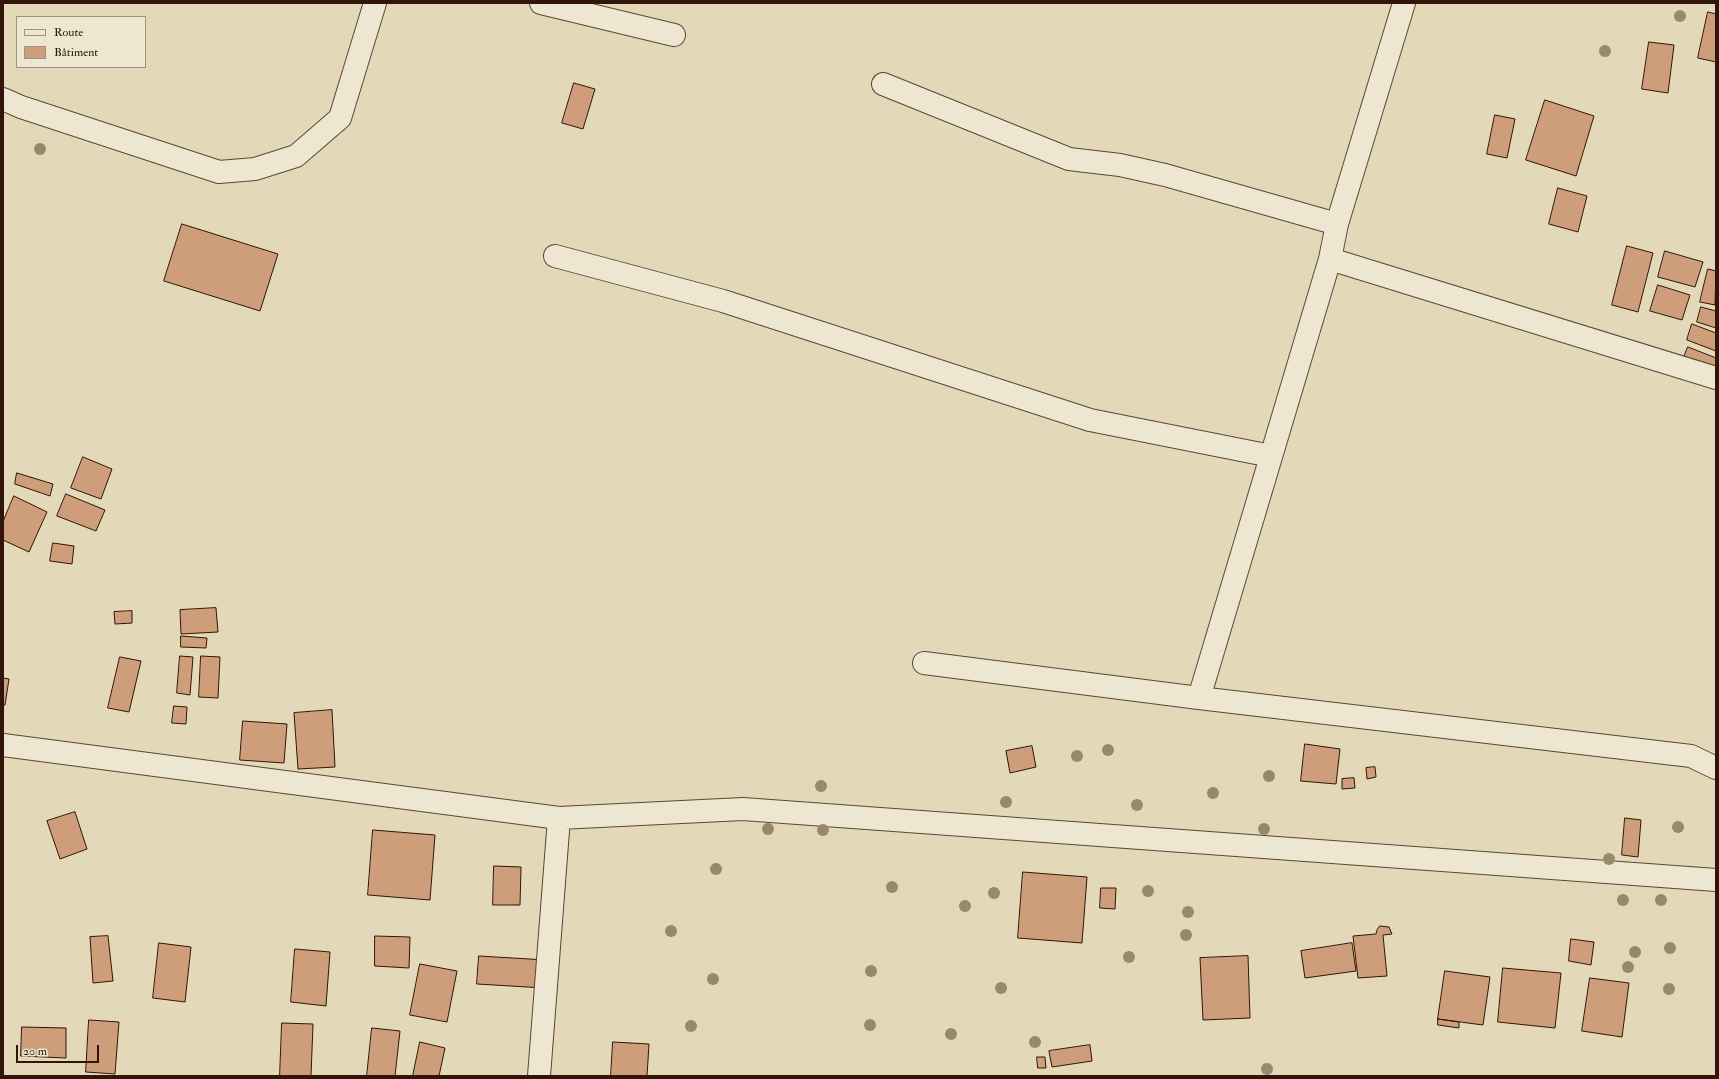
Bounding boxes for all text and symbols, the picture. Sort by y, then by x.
legend [16,16,146,68]
text: Route [54,25,83,40]
text: Bâtiment [54,45,98,60]
scale bar [18,1037,101,1063]
text: 20 m [23,1044,47,1059]

